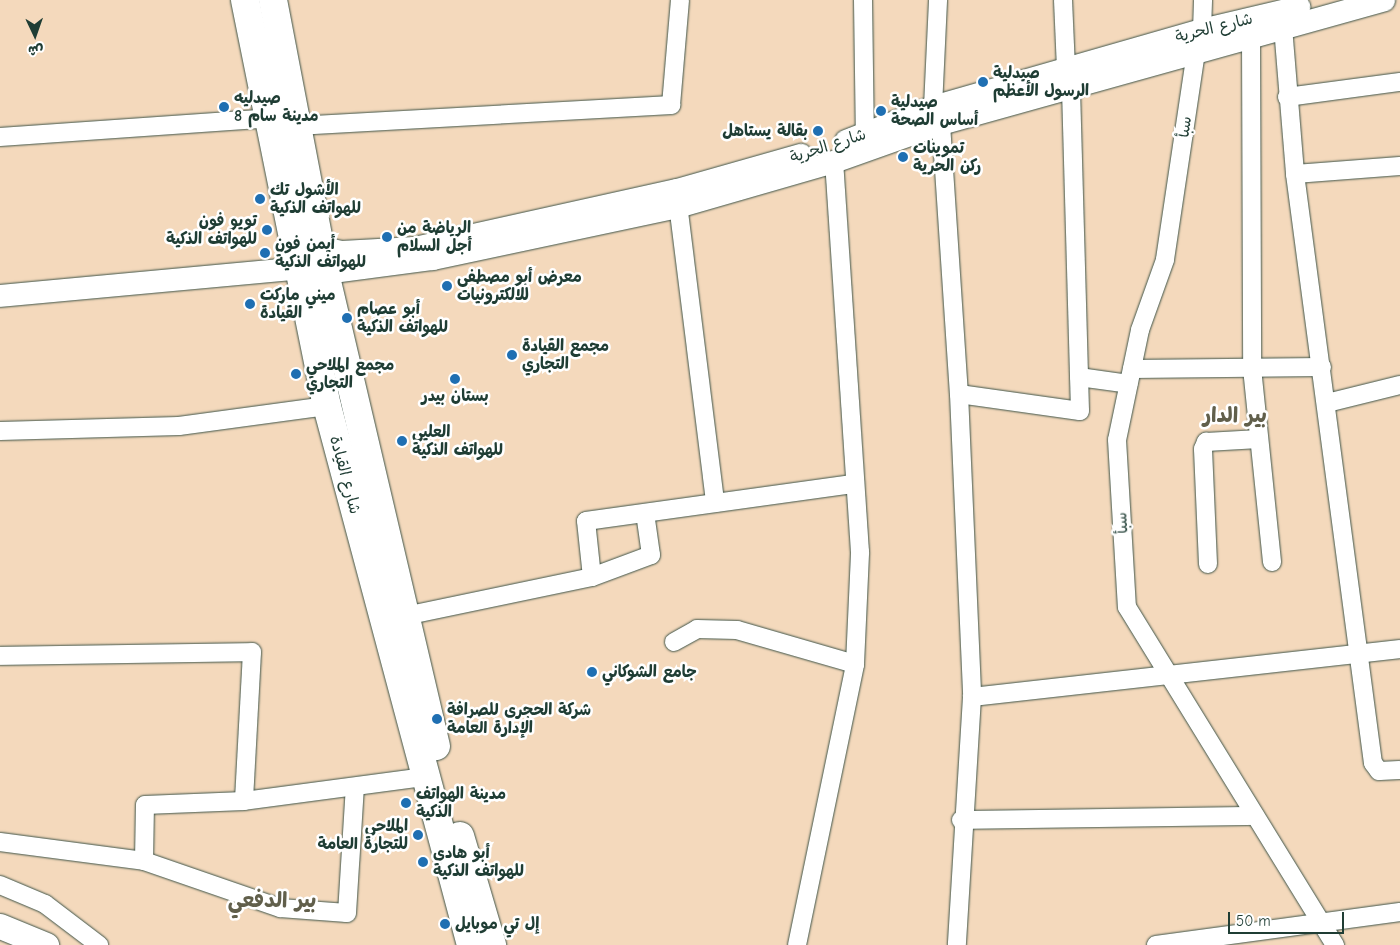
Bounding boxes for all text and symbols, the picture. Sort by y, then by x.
street label: شارع الحرية [1173,9,1255,47]
north arrow [10,10,60,60]
text: ش [28,42,44,59]
place label: صيدلية الرسول الأعظم [993,63,1089,101]
marker: صيدلية الرسول الأعظم [977,76,989,88]
place label: صيدليه مدينة سام 8 [234,88,319,126]
place label: صيدلية أساس الصحة [891,92,978,130]
marker: صيدليه مدينة سام 8 [218,101,230,113]
marker: صيدلية أساس الصحة [875,105,887,117]
street label: سبأ [1174,115,1196,139]
place label: بقالة يستاهل [722,121,808,141]
street label: شارع الحرية [787,125,869,167]
marker: بقالة يستاهل [812,125,824,137]
place label: تموينات ركن الحرية [913,138,981,176]
marker: تموينات ركن الحرية [897,151,909,163]
place label: الأشول تك للهواتف الذكية [270,180,361,218]
marker: الأشول تك للهواتف الذكية [254,193,266,205]
place label: تويو فون للهواتف الذكية [166,211,257,249]
place label: الرياضة من أجل السلام [397,218,472,256]
marker: تويو فون للهواتف الذكية [261,224,273,236]
marker: الرياضة من أجل السلام [381,231,393,243]
place label: أيمن فون للهواتف الذكية [275,234,366,272]
marker: أيمن فون للهواتف الذكية [259,247,271,259]
place label: معرض أبو مصطفى للالكترونيات [457,267,582,305]
marker: معرض أبو مصطفى للالكترونيات [441,280,453,292]
place label: ميني ماركت القيادة [260,285,335,323]
marker: ميني ماركت القيادة [244,298,256,310]
place label: أبو عصام للهواتف الذكية [357,299,448,337]
marker: أبو عصام للهواتف الذكية [341,312,353,324]
place label: مجمع القيادة التجاري [522,336,609,374]
marker: مجمع القيادة التجاري [506,349,518,361]
place label: مجمع الملاحي التجاري [306,355,394,393]
marker: مجمع الملاحي التجاري [290,368,302,380]
marker: بستان بيدر [449,373,461,385]
place label: بستان بيدر [421,386,489,406]
district label: بير الدار [1203,402,1267,428]
place label: العليي للهواتف الذكية [412,422,503,460]
street label: شارع القيادة [325,434,365,516]
marker: العليي للهواتف الذكية [396,435,408,447]
street label: سبأ [1112,512,1132,534]
place label: جامع الشوكاني [602,662,697,682]
marker: جامع الشوكاني [586,666,598,678]
place label: شركة الحجري للصرافة الإدارة العامة [447,700,591,738]
marker: شركة الحجري للصرافة الإدارة العامة [431,713,443,725]
place label: مدينة الهواتف الذكية [416,784,506,822]
marker: مدينة الهواتف الذكية [400,797,412,809]
place label: الملاحي للتجارة العامة [317,816,408,854]
marker: الملاحي للتجارة العامة [412,829,424,841]
place label: أبو هادي للهواتف الذكية [433,843,524,881]
marker: أبو هادي للهواتف الذكية [417,856,429,868]
district label: بير الدفعي [228,887,316,913]
scale bar [1230,902,1346,934]
text: 50 m [1236,912,1271,930]
place label: إل تي موبايل [455,914,539,934]
marker: إل تي موبايل [439,918,451,930]

